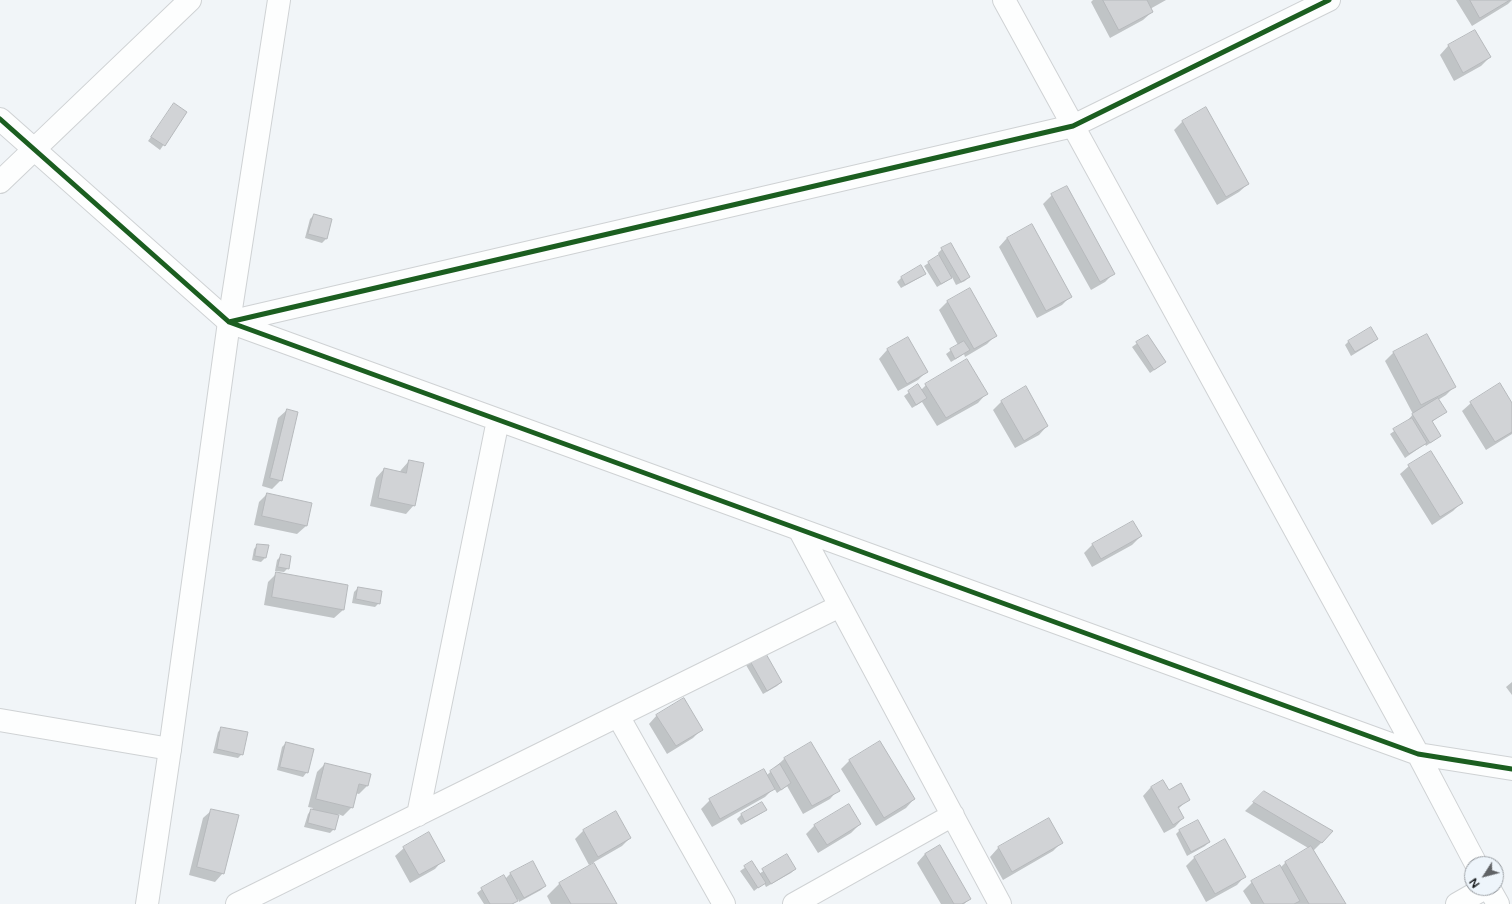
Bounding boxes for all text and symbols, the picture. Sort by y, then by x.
north arrow [1464,856,1504,896]
text: N [1467,875,1483,890]

